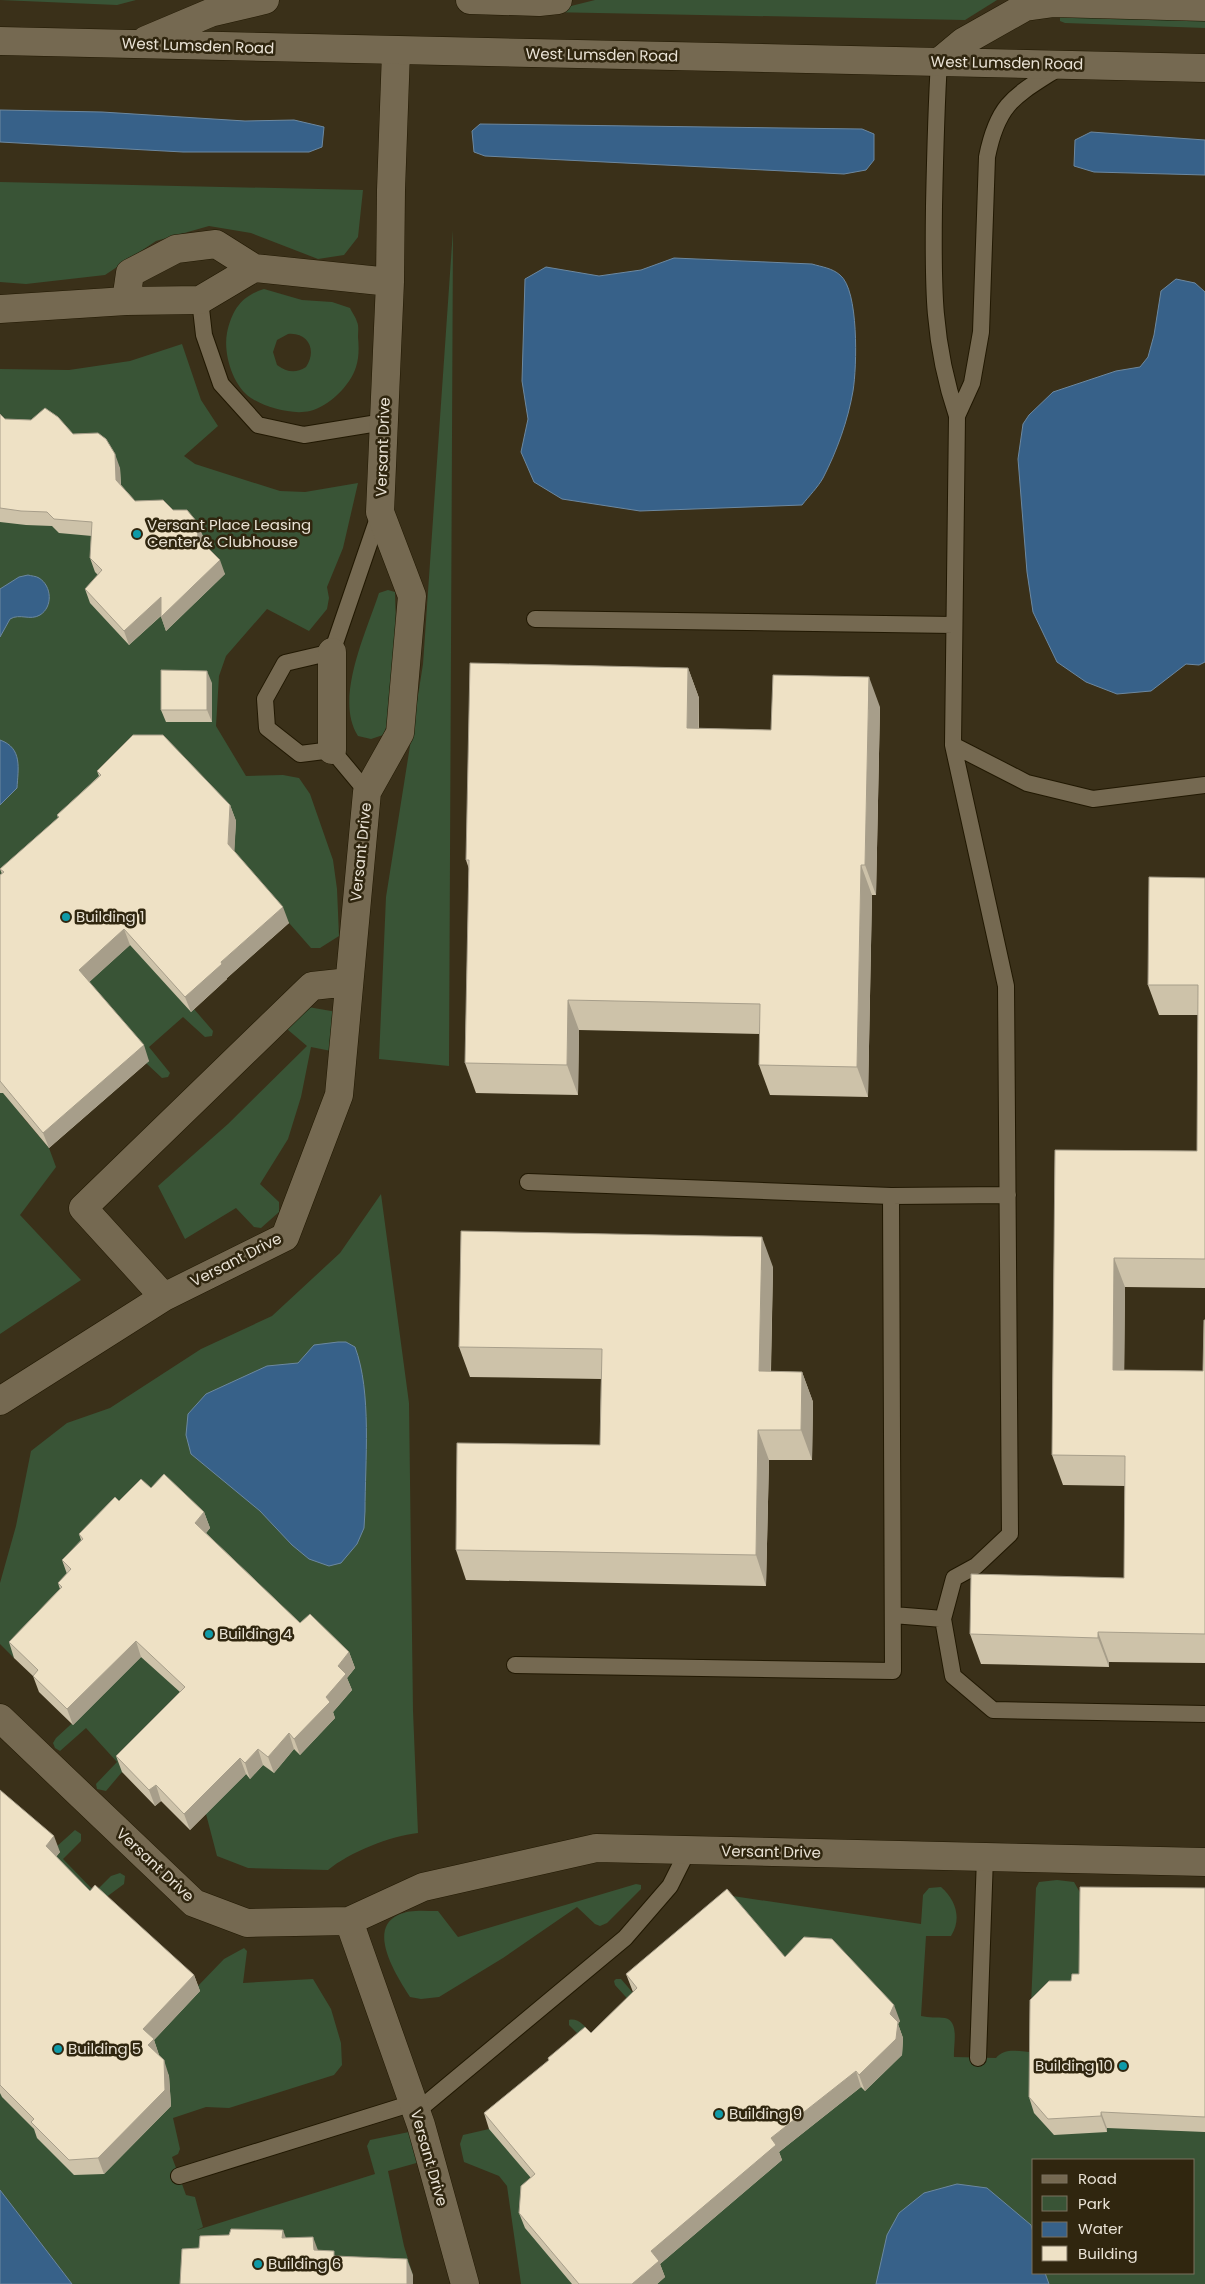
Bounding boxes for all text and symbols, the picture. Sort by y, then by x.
street label: West Lumsden Road [121,32,275,59]
street label: West Lumsden Road [526,43,679,66]
street label: West Lumsden Road [931,51,1084,74]
street label: Versant Drive [370,397,395,497]
place label: Versant Place Leasing Center & Clubhouse [147,514,311,552]
marker: Versant Place Leasing Center & Clubhouse [131,528,143,540]
street label: Versant Drive [345,801,376,903]
place label: Building 1 [76,906,145,927]
marker: Building 1 [60,911,72,923]
street label: Versant Drive [187,1228,285,1292]
place label: Building 4 [219,1623,292,1644]
marker: Building 4 [203,1628,215,1640]
street label: Versant Drive [112,1823,199,1906]
street label: Versant Drive [721,1840,821,1863]
place label: Building 5 [68,2038,141,2059]
marker: Building 5 [52,2043,64,2055]
place label: Building 10 [1035,2055,1113,2076]
marker: Building 10 [1117,2060,1129,2072]
place label: Building 9 [729,2103,802,2124]
street label: Versant Drive [406,2107,453,2209]
marker: Building 9 [713,2108,725,2120]
legend [1032,2159,1195,2274]
text: Road [1078,2168,1117,2189]
text: Park [1078,2193,1110,2214]
text: Water [1078,2218,1124,2239]
text: Building [1078,2243,1138,2264]
place label: Building 6 [268,2253,341,2274]
marker: Building 6 [252,2258,264,2270]

